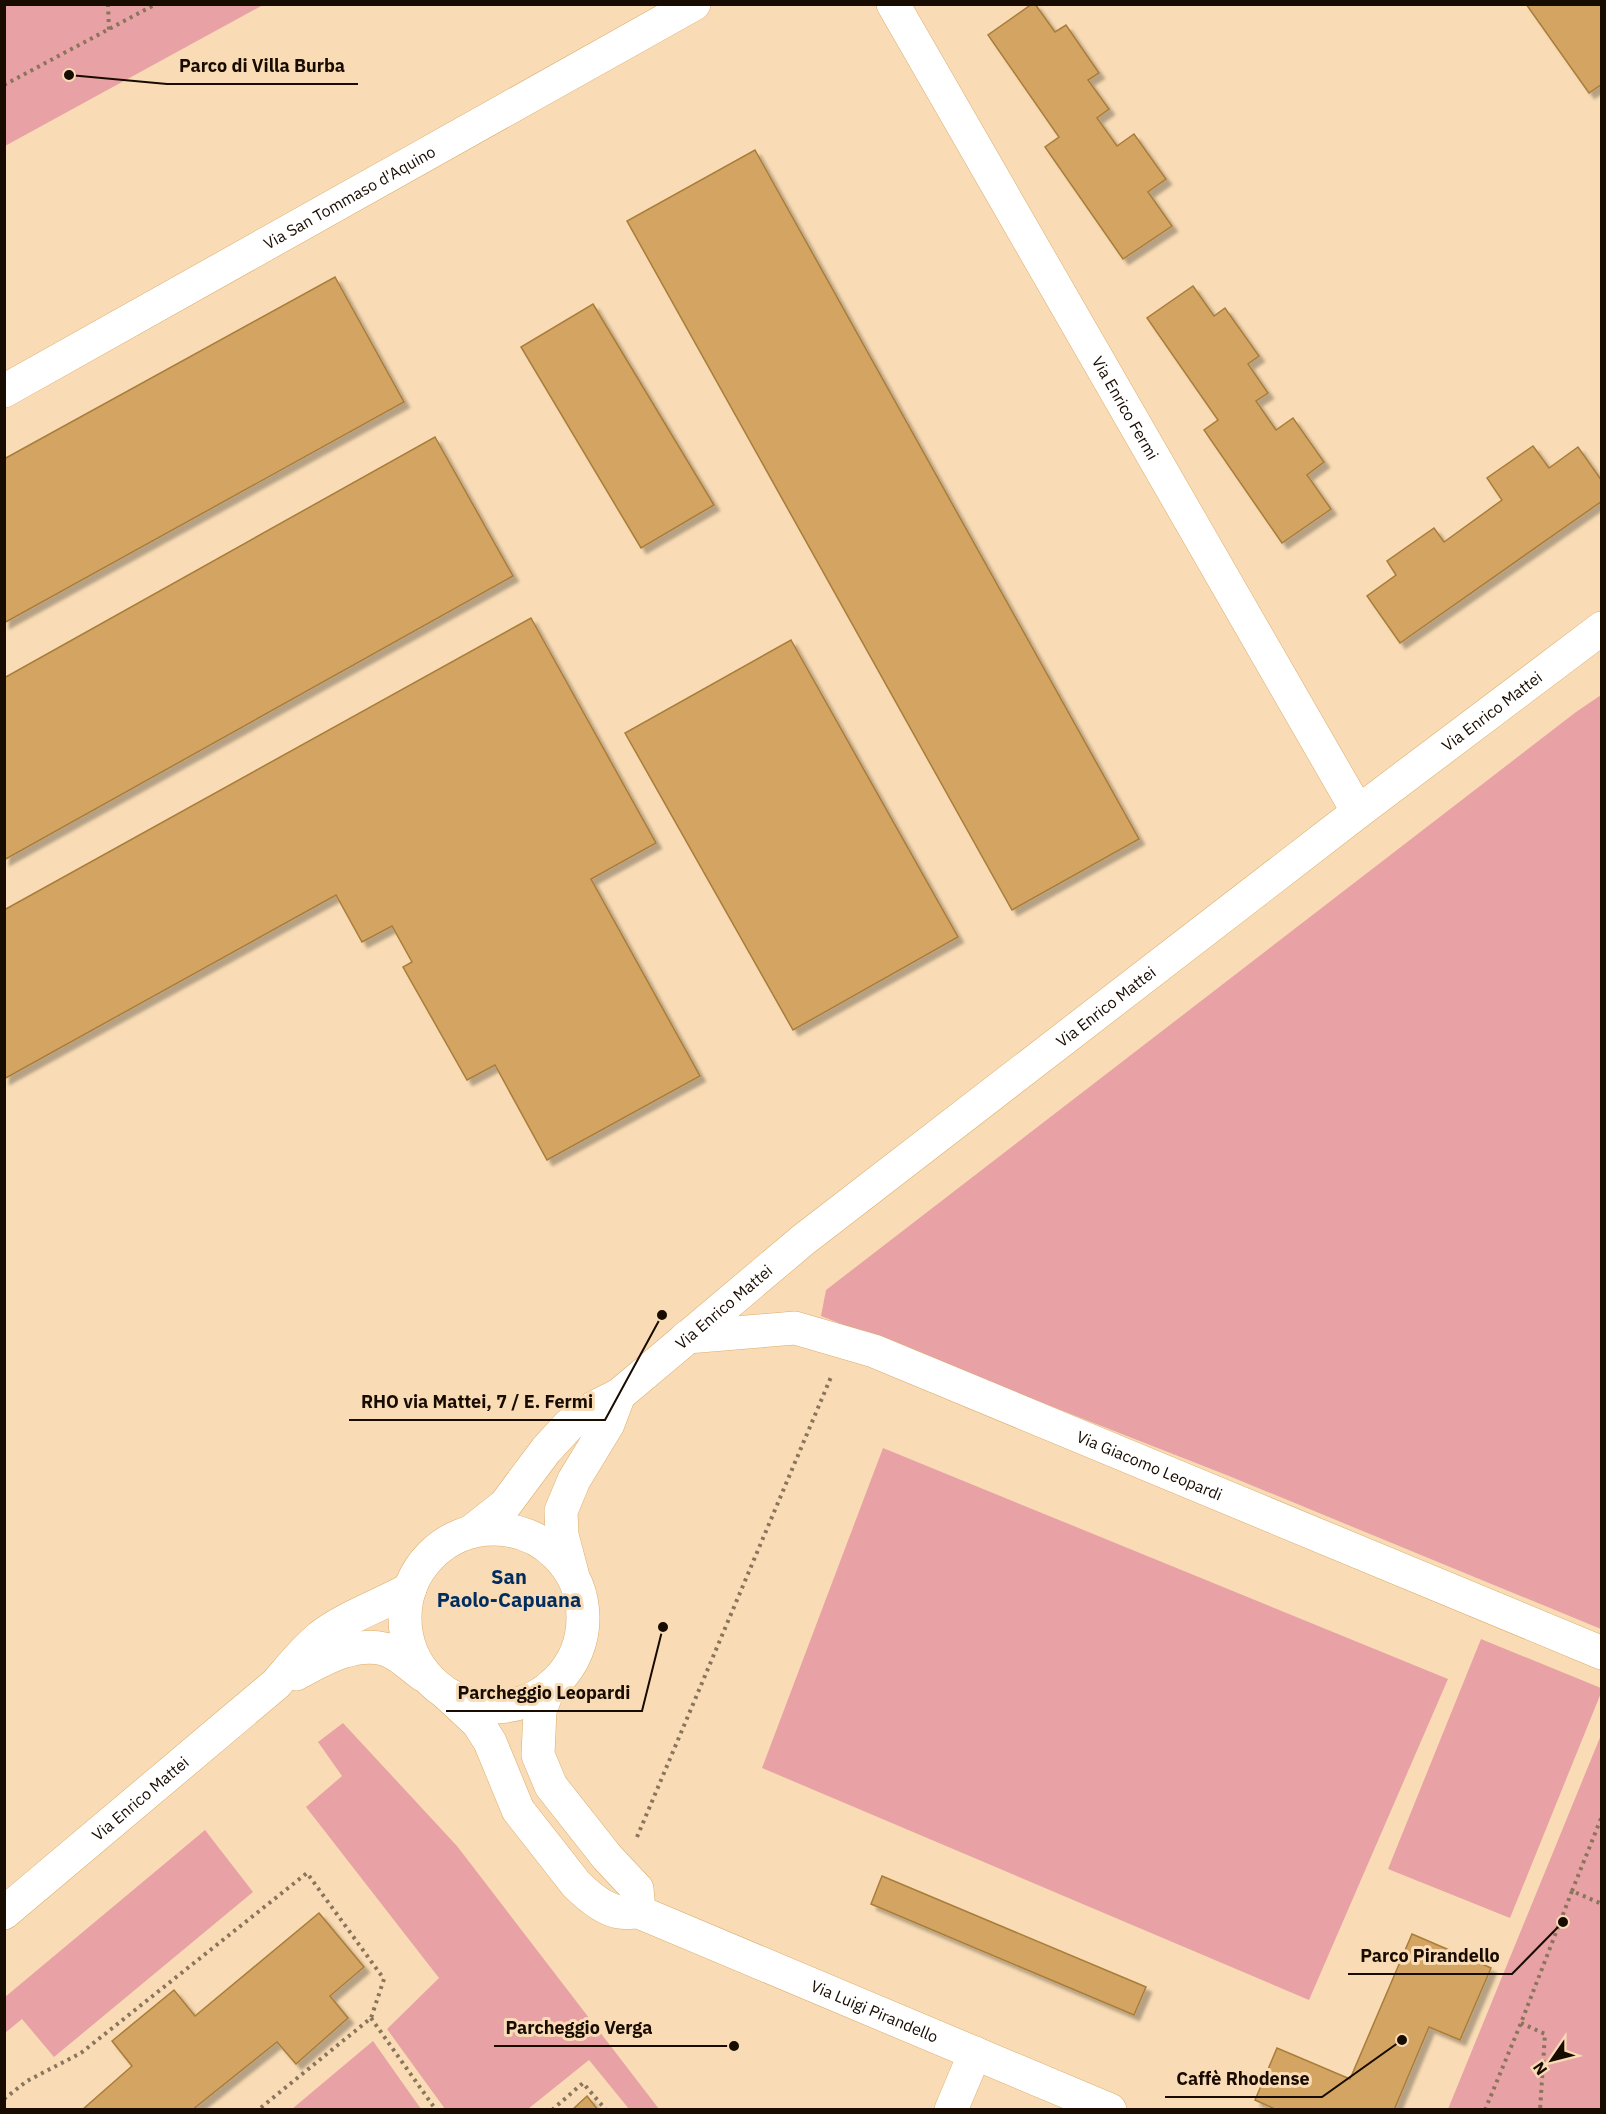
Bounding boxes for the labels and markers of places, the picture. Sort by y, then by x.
callout: Parco di Villa Burba [167,48,358,84]
callout: RHO via Mattei, 7 / E. Fermi [349,1384,605,1420]
callout: Parcheggio Leopardi [446,1675,642,1711]
callout: Parco Pirandello [1348,1938,1512,1974]
callout: Parcheggio Verga [494,2010,665,2046]
callout: Caffè Rhodense [1165,2061,1322,2097]

